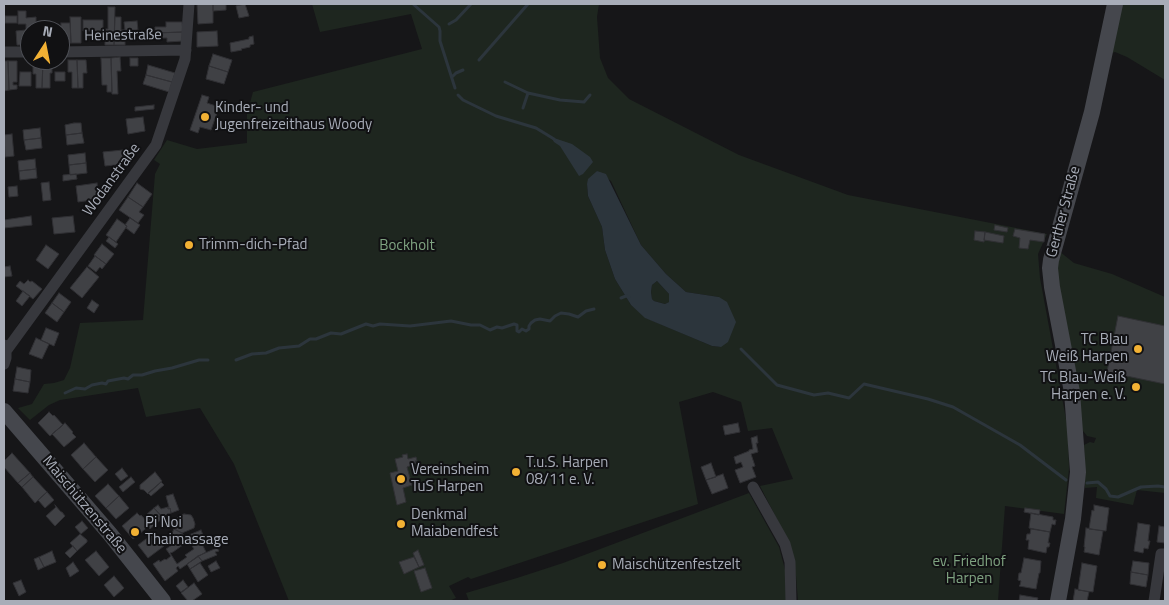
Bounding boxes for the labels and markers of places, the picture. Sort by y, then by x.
place label: Kinder- und Jugenfreizeithaus Woody [215,99,372,134]
marker: Kinder- und Jugenfreizeithaus Woody [199,111,211,123]
place label: Trimm-dich-Pfad [199,236,307,254]
marker: Trimm-dich-Pfad [183,239,195,251]
place label: TC Blau Weiß Harpen [1046,331,1128,366]
marker: TC Blau Weiß Harpen [1132,343,1144,355]
place label: TC Blau-Weiß Harpen e. V. [1040,369,1126,404]
marker: TC Blau-Weiß Harpen e. V. [1130,381,1142,393]
place label: T.u.S. Harpen 08/11 e. V. [526,454,608,489]
place label: Vereinsheim TuS Harpen [411,461,489,496]
marker: T.u.S. Harpen 08/11 e. V. [510,466,522,478]
marker: Vereinsheim TuS Harpen [395,473,407,485]
place label: Denkmal Maiabendfest [411,506,498,541]
place label: Pi Noi Thaimassage [145,514,229,549]
marker: Denkmal Maiabendfest [395,518,407,530]
marker: Pi Noi Thaimassage [129,526,141,538]
place label: Maischützenfestzelt [612,556,740,574]
marker: Maischützenfestzelt [596,559,608,571]

